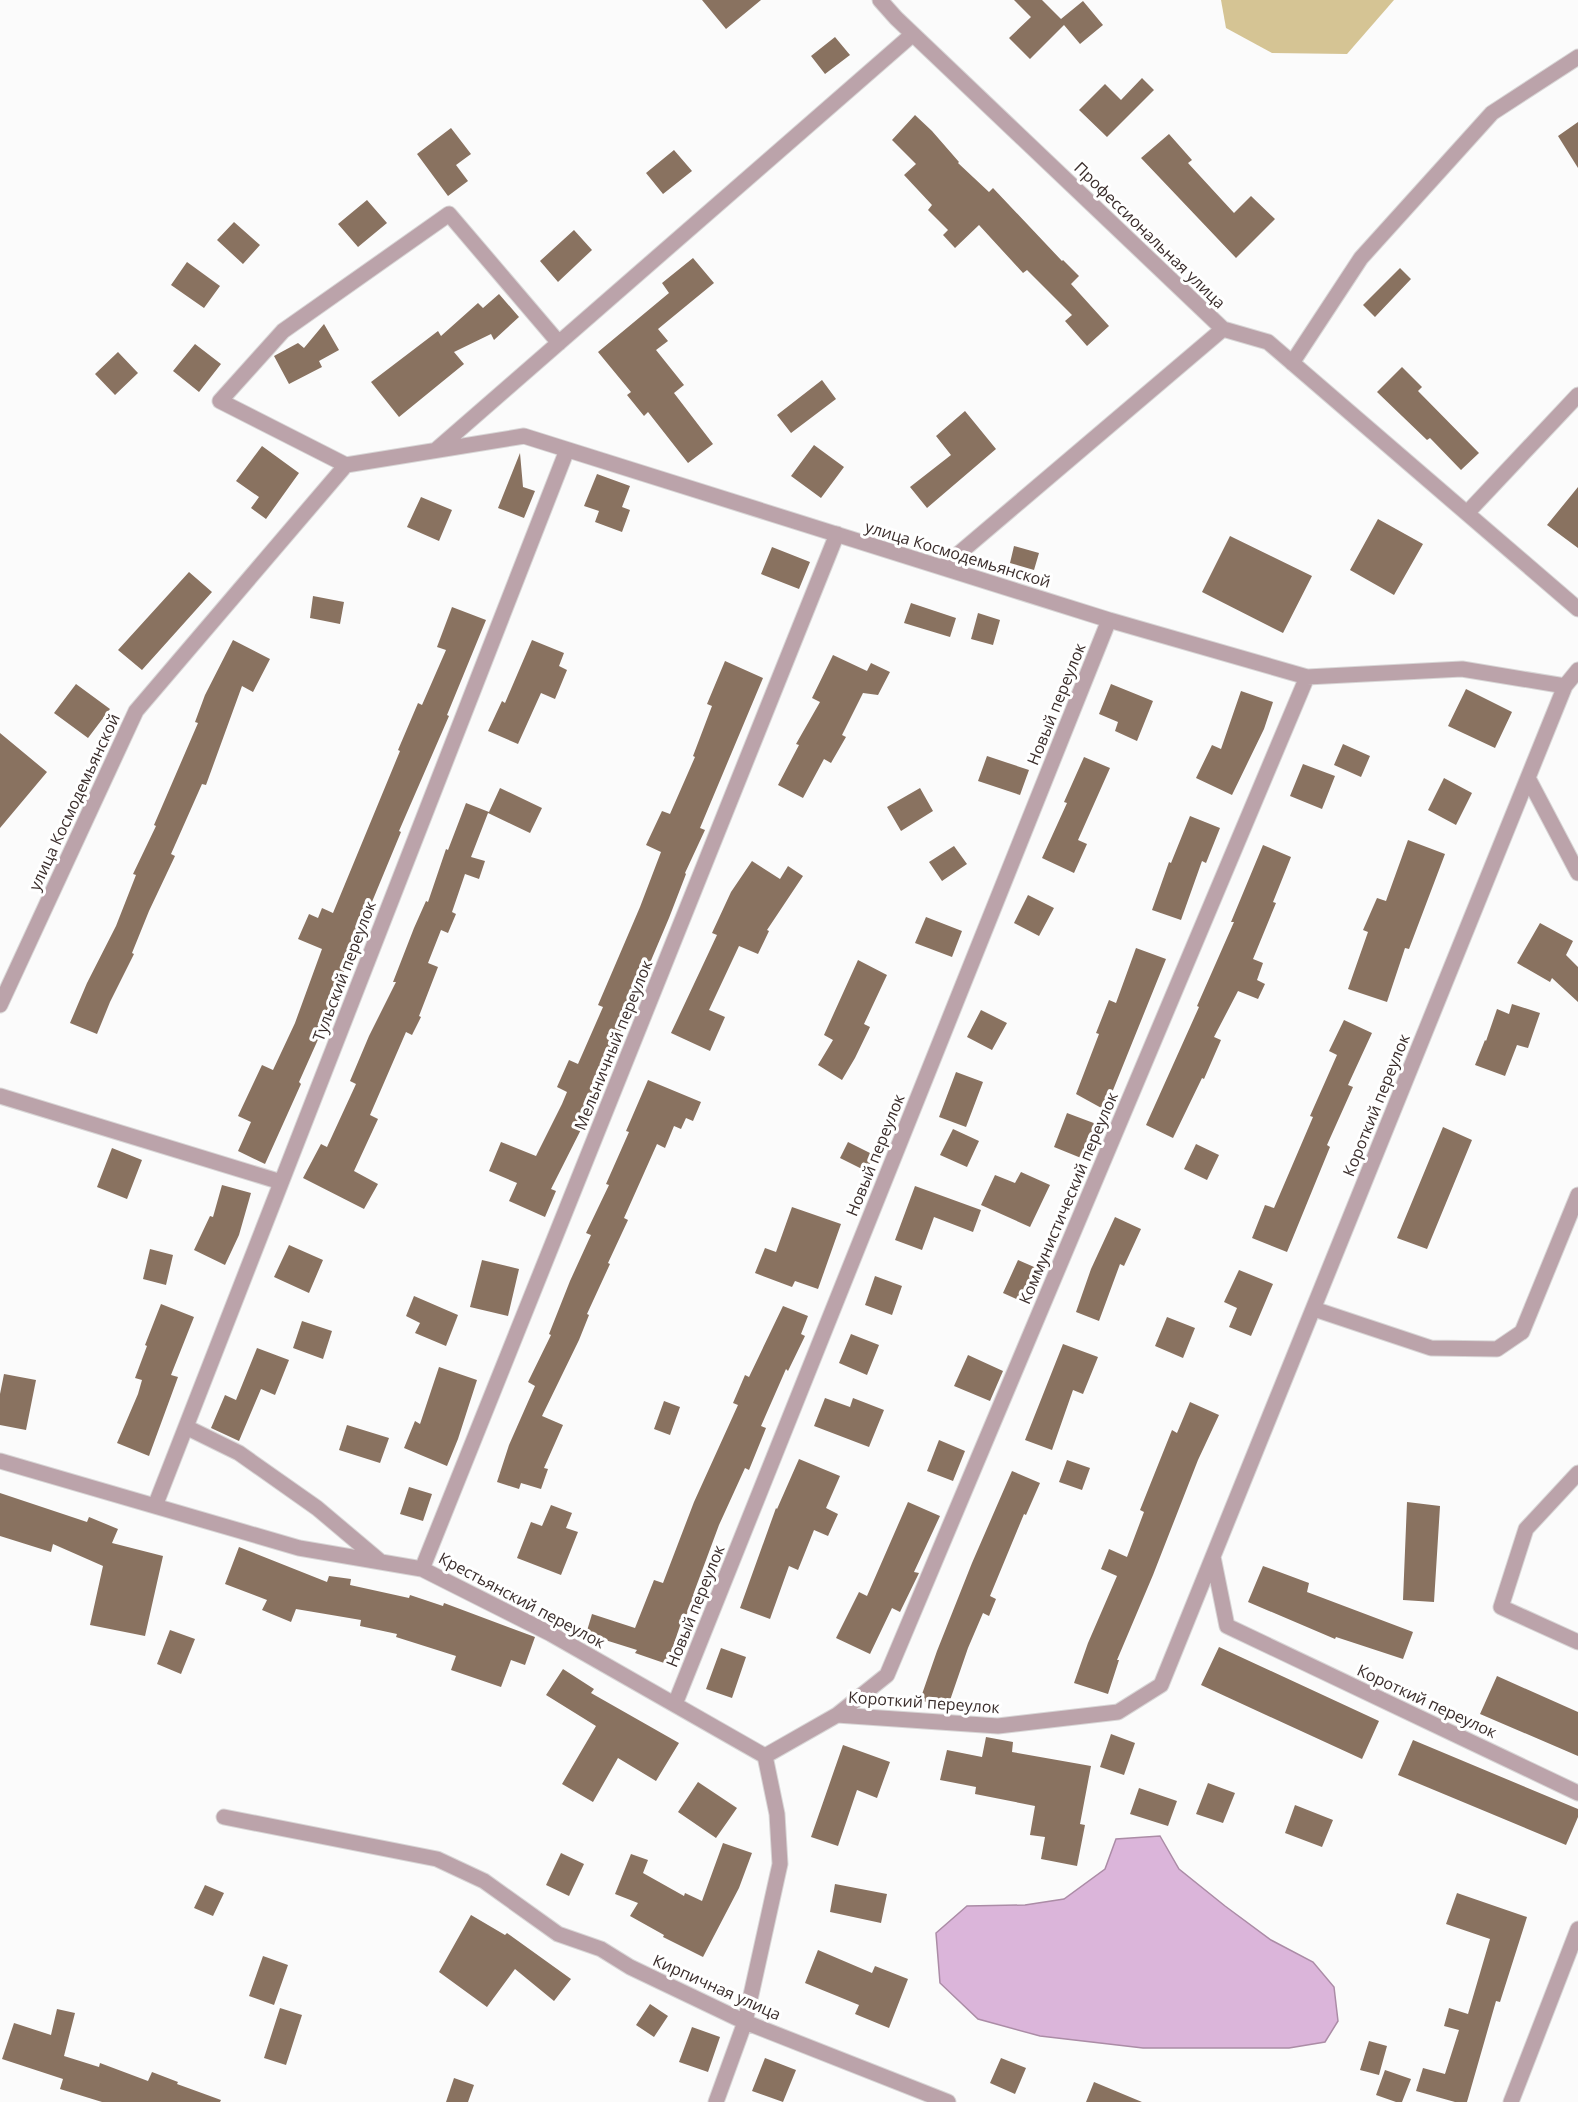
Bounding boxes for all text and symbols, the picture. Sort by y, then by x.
street label: Профессиональная улица [1070,157,1230,313]
street label: улица Космодемьянской [863,515,1053,593]
street label: Новый переулок [1021,639,1091,768]
street label: улица Космодемьянской [23,710,125,894]
street label: Тульский переулок [307,897,381,1044]
street label: Мельничный переулок [569,956,657,1133]
street label: Короткий переулок [1337,1030,1415,1180]
street label: Коммунистический переулок [1013,1088,1123,1307]
street label: Новый переулок [840,1090,910,1219]
street label: Новый переулок [660,1541,730,1670]
street label: Крестьянский переулок [435,1547,610,1654]
street label: Короткий переулок [1354,1659,1501,1743]
street label: Короткий переулок [847,1686,1001,1718]
street label: Кирпичная улица [650,1949,784,2025]

